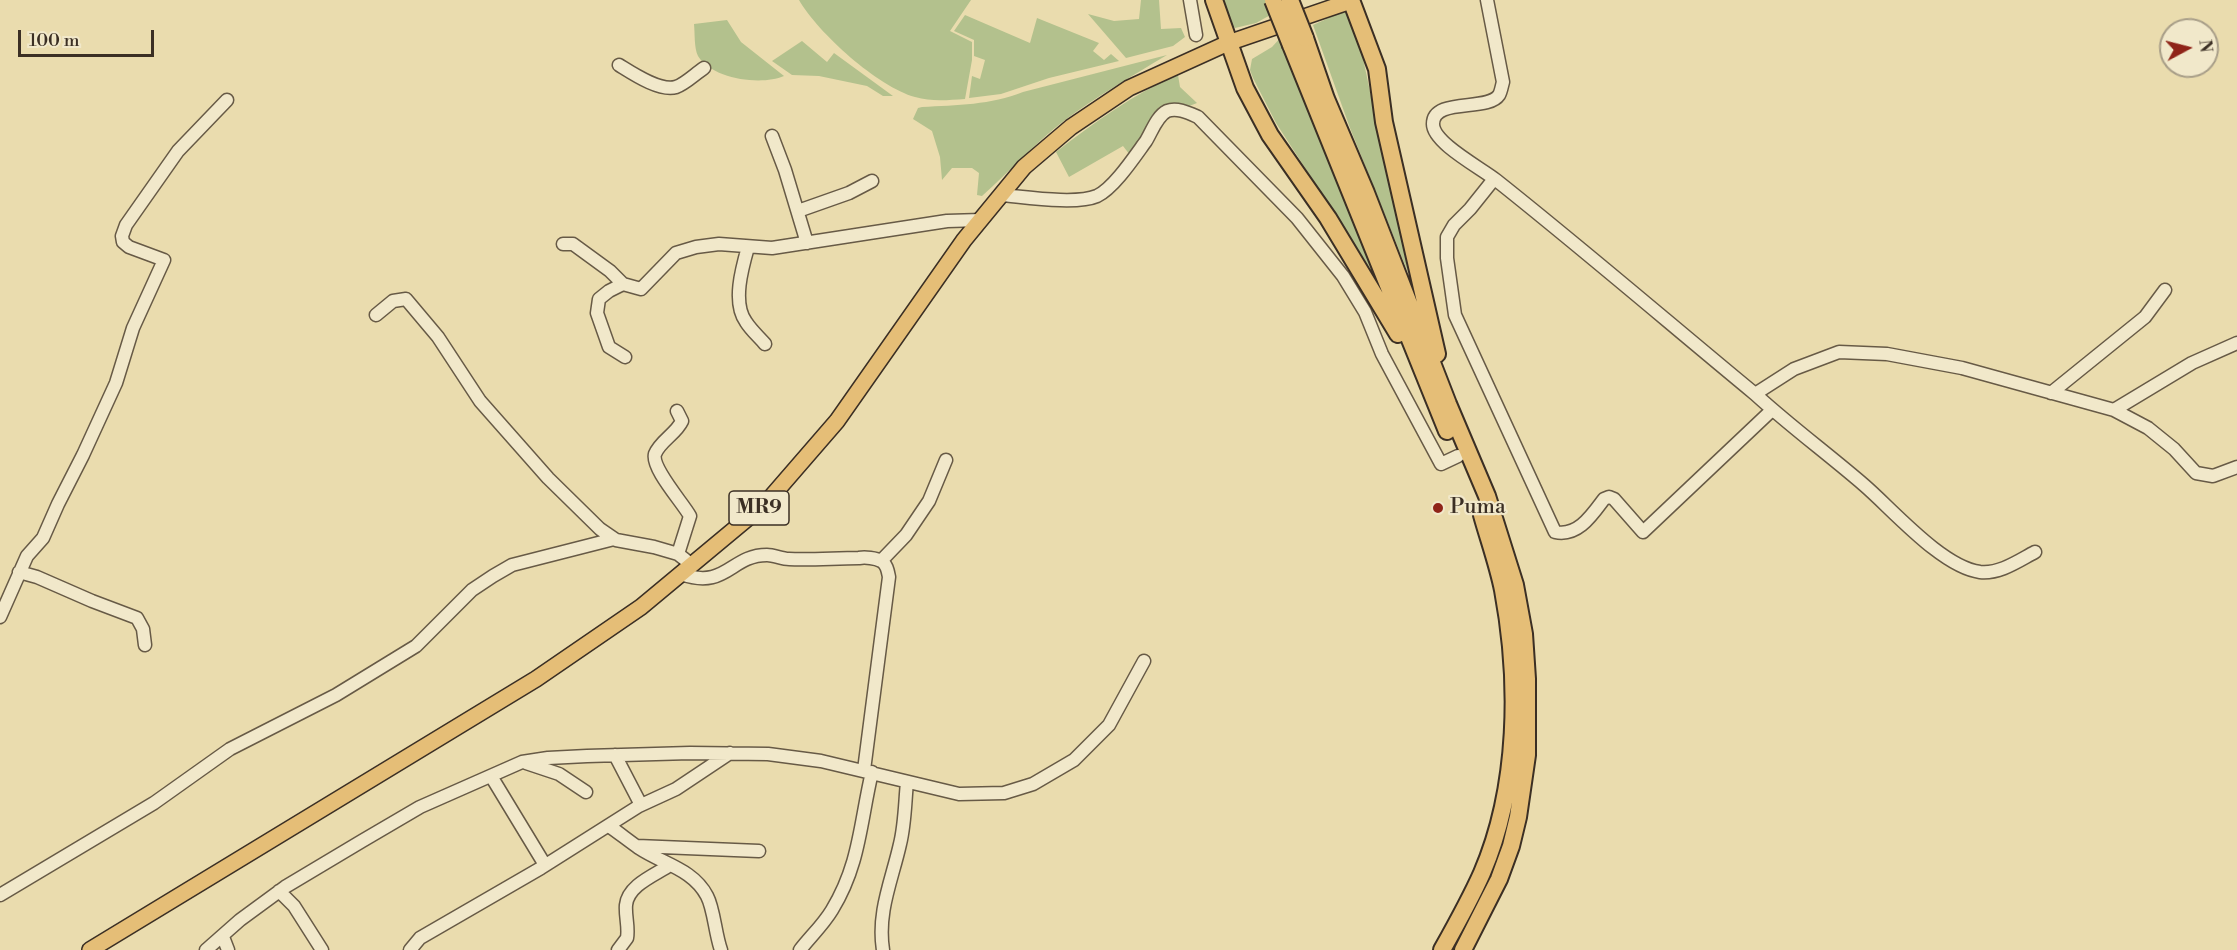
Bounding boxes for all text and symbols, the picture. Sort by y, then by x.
scale bar [21,18,158,56]
north arrow [2159,18,2219,78]
text: 100 m [29,29,80,52]
text: N [2194,39,2216,54]
road number: MR9 [729,491,789,525]
place label: Puma [1450,495,1506,521]
marker: Puma [1431,501,1445,515]

